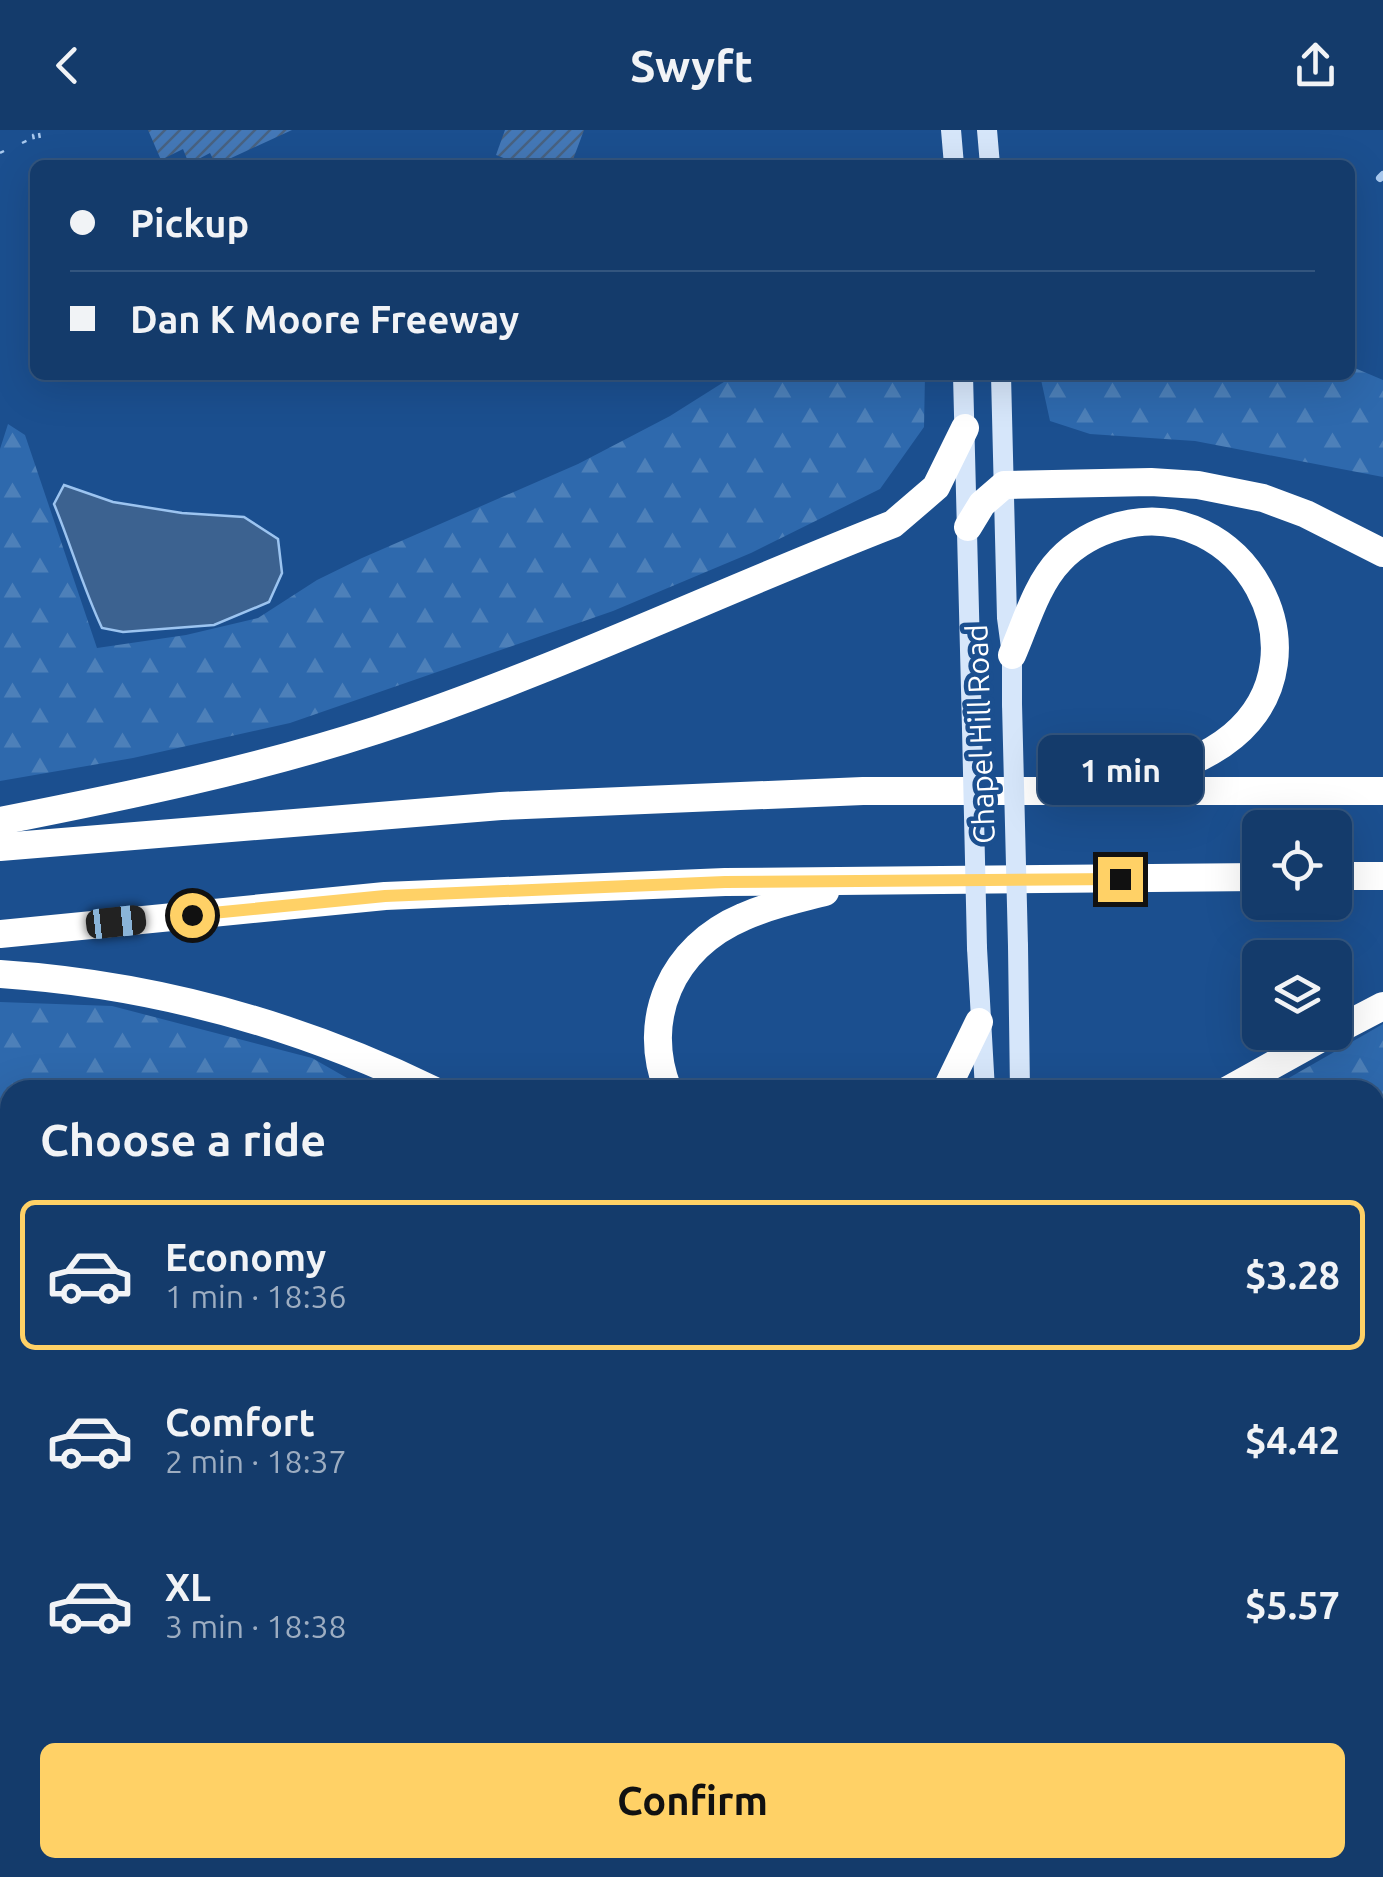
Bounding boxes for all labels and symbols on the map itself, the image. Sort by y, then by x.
street label: Chapel Hill Road [959,624,1001,844]
callout: 1 min [1038,734,1202,804]
route end [1098,857,1143,902]
route start [170,893,215,938]
car [85,904,147,940]

